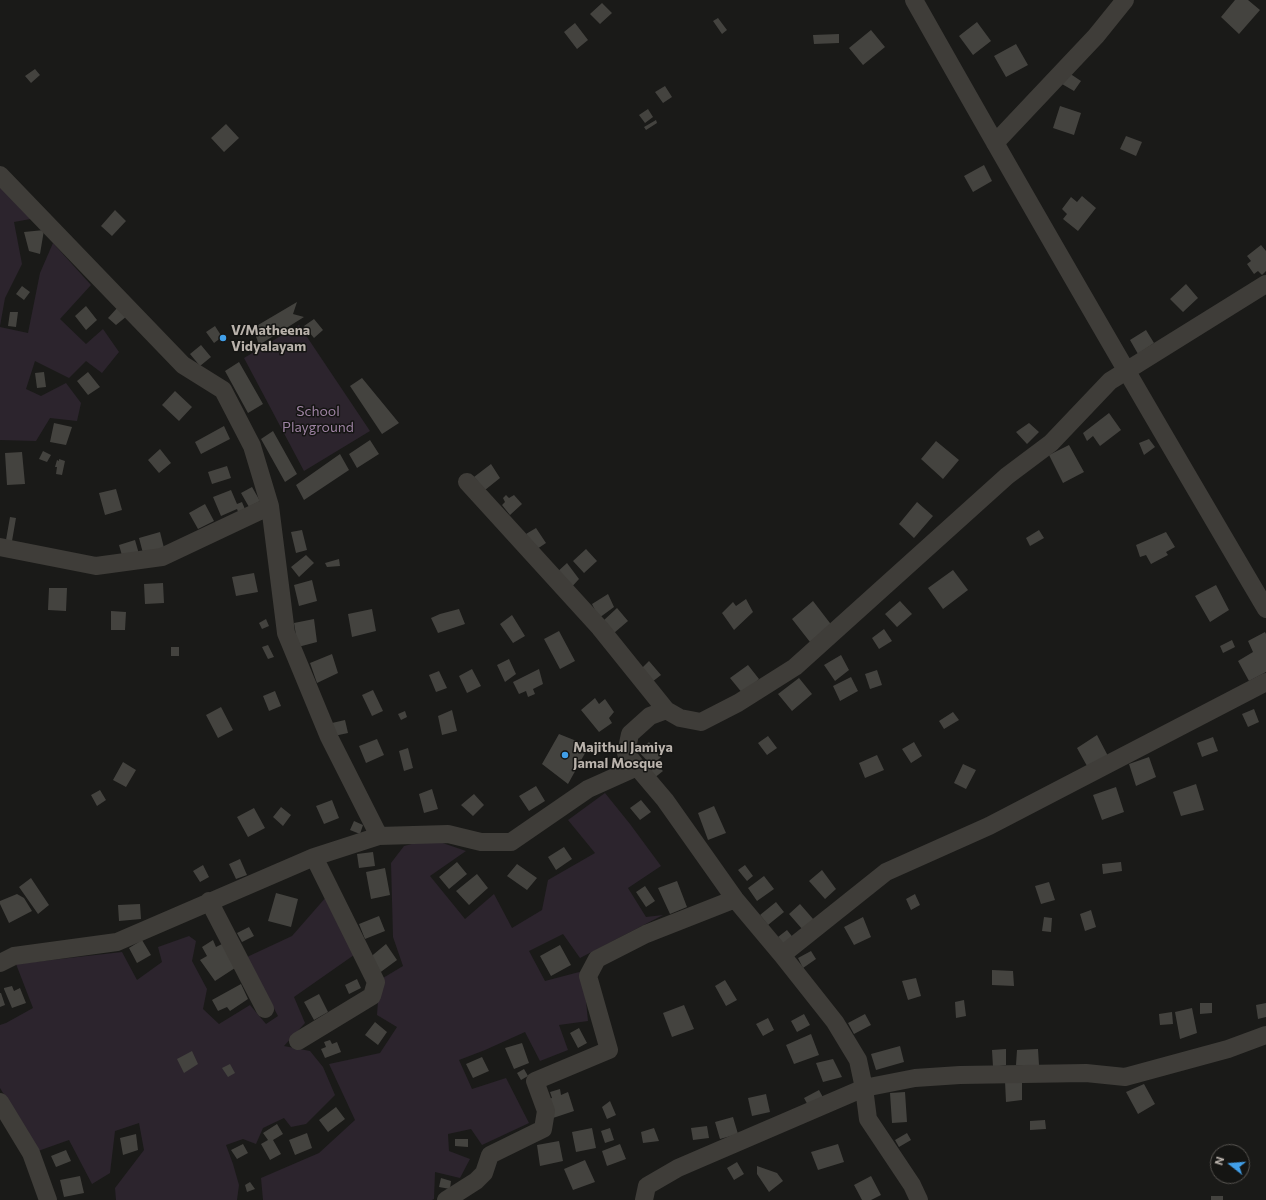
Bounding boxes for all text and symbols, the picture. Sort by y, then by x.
place label: V/Matheena Vidyalayam [231,322,310,354]
marker: V/Matheena Vidyalayam [218,333,228,343]
park label: School Playground [282,403,354,436]
place label: Majithul Jamiya Jamal Mosque [573,739,673,772]
marker: Majithul Jamiya Jamal Mosque [560,750,570,760]
north arrow [1210,1144,1250,1184]
text: N [1212,1155,1226,1166]

